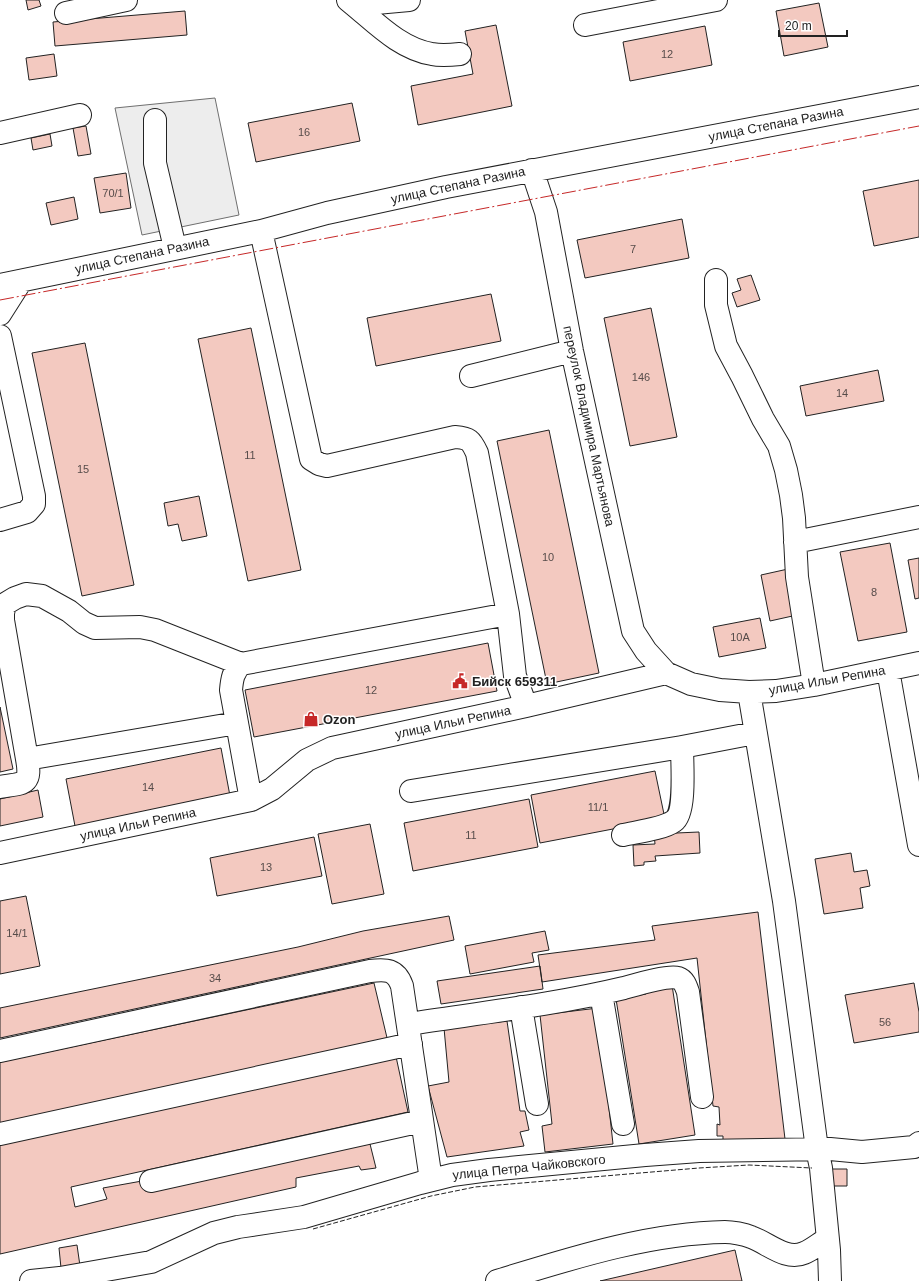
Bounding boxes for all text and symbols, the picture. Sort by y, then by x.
scale bar [779,12,847,38]
text: 20 m [785,19,812,33]
house number: 12 [661,48,673,60]
street label: улица Степана Разина [707,103,845,144]
house number: 16 [298,126,310,138]
street label: улица Степана Разина [389,163,527,207]
house number: 70/1 [102,187,124,199]
street label: улица Степана Разина [73,233,211,277]
house number: 7 [630,243,636,255]
street label: переулок Владимира Мартьянова [560,324,618,529]
house number: 146 [632,371,650,383]
house number: 14 [836,387,848,399]
house number: 11 [244,449,256,461]
house number: 15 [77,463,89,475]
house number: 10 [542,551,554,563]
house number: 8 [871,586,877,598]
house number: 10А [730,631,750,643]
street label: улица Ильи Репина [768,662,887,698]
public building icon: Бийск 659311 [451,672,469,690]
place label: Бийск 659311 [472,674,557,689]
house number: 12 [365,684,377,696]
street label: улица Ильи Репина [394,702,513,742]
shop icon: Ozon [302,710,320,728]
place label: Ozon [323,712,356,727]
house number: 14 [142,781,154,793]
house number: 11/1 [588,801,608,813]
street label: улица Ильи Репина [79,804,198,844]
house number: 11 [465,829,477,841]
house number: 13 [260,861,272,873]
house number: 14/1 [6,927,28,939]
house number: 34 [209,972,221,984]
house number: 56 [879,1016,891,1028]
street label: улица Петра Чайковского [452,1152,606,1182]

